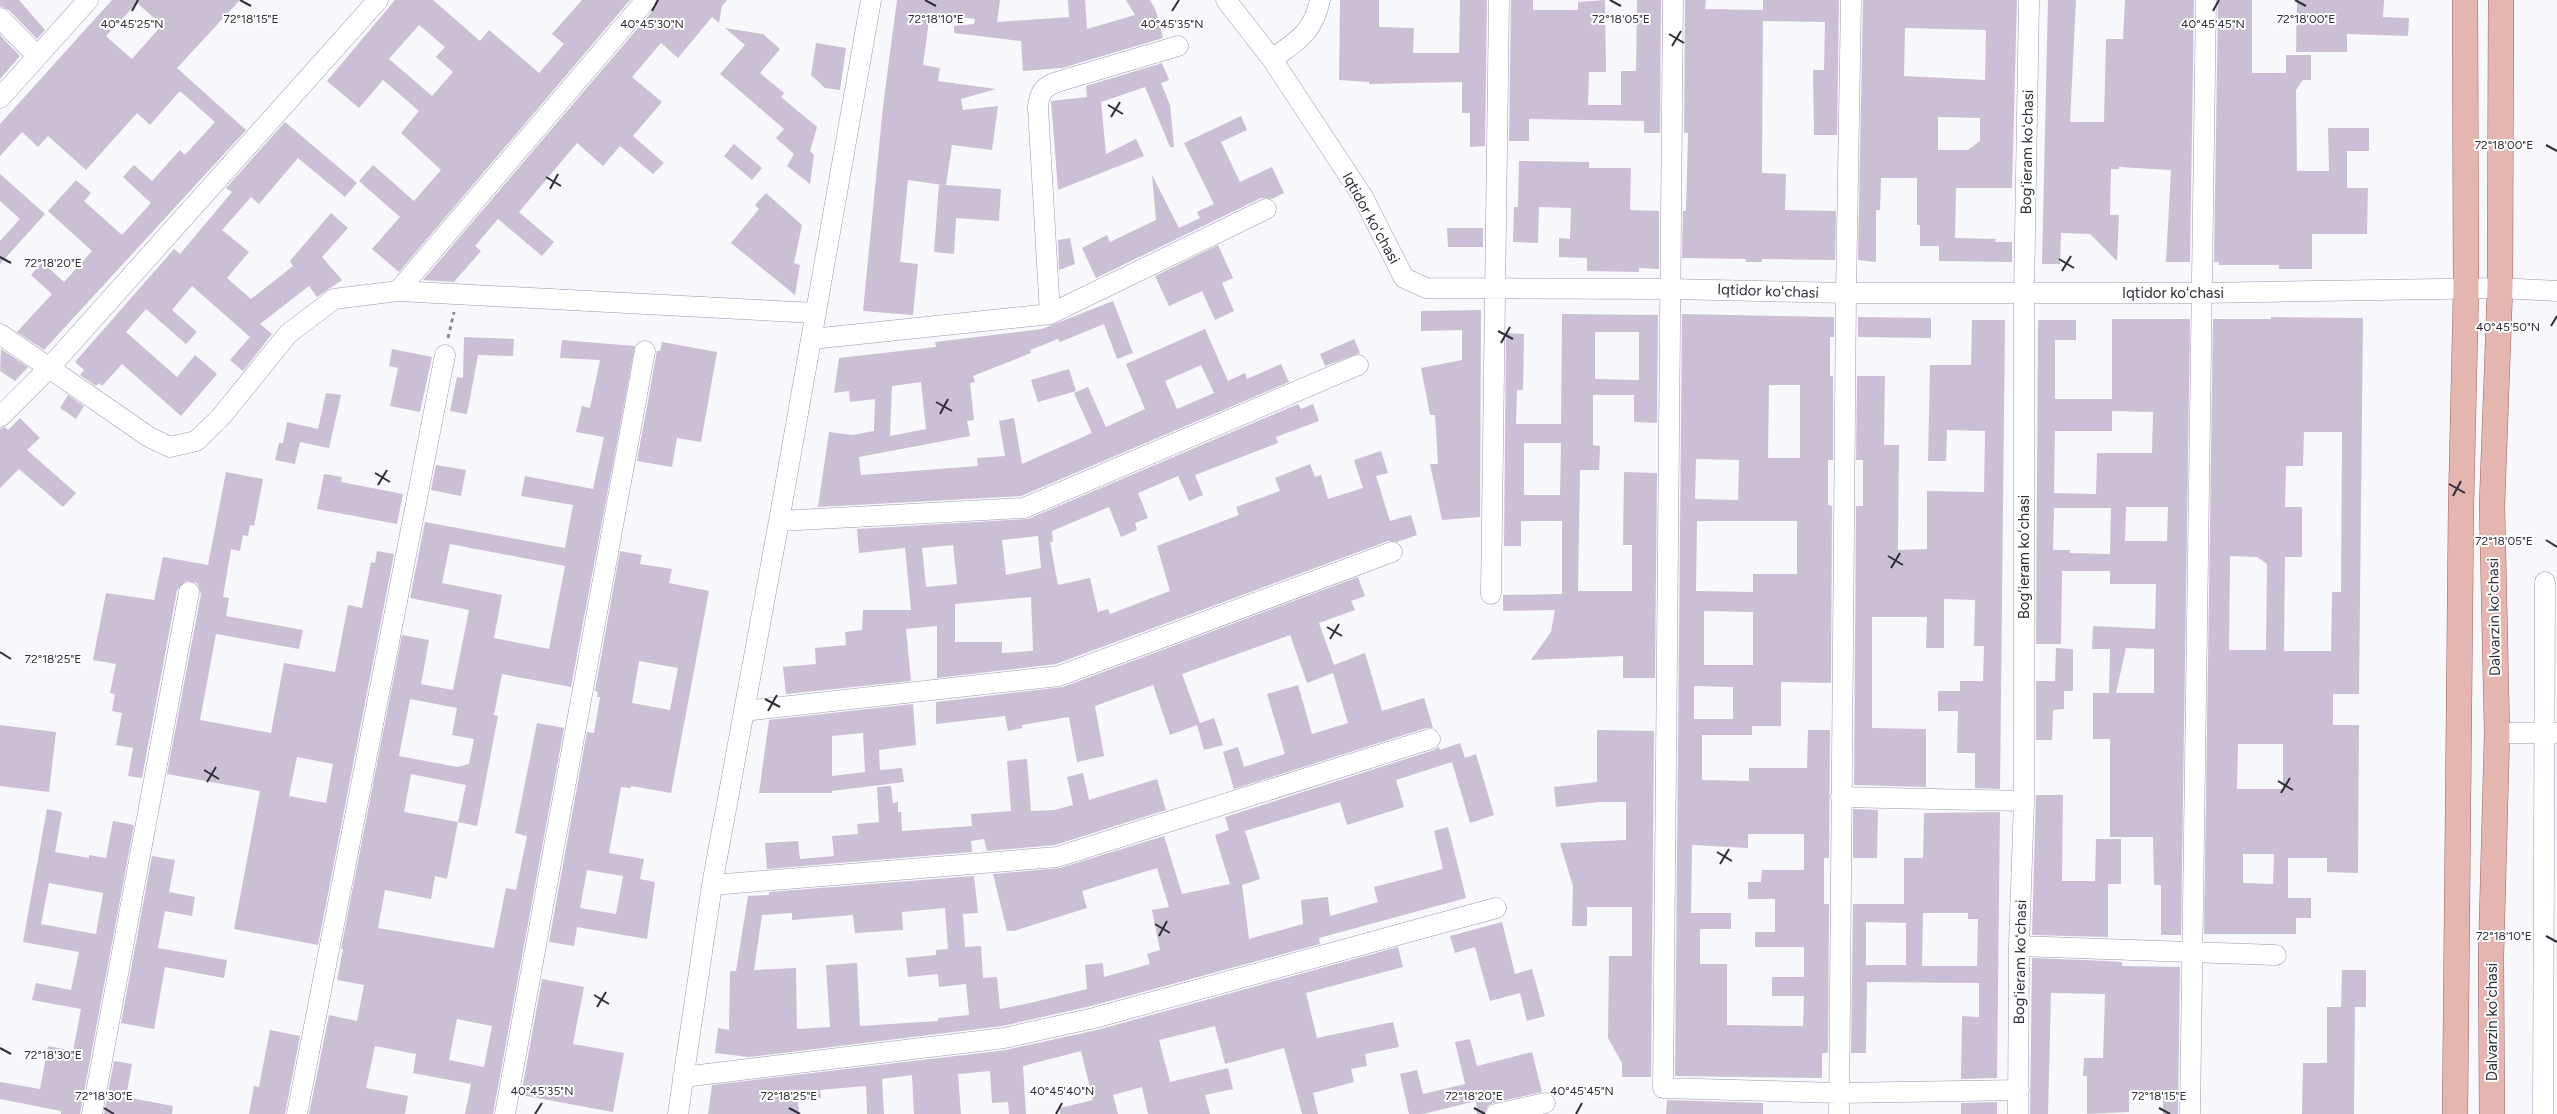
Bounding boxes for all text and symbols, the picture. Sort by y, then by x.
text: 72°18'15"E [223,12,279,26]
text: 72°18'10"E [908,12,964,26]
text: 72°18'05"E [1592,12,1650,26]
text: 72°18'00"E [2277,12,2335,26]
text: 40°45'25"N [100,17,164,31]
text: 40°45'30"N [620,17,684,31]
text: 40°45'35"N [1141,17,1203,31]
text: 40°45'45"N [2181,17,2245,31]
street label: Bogʻieram koʻchasi [2017,90,2037,214]
text: 72°18'00"E [2475,138,2533,152]
street label: Iqtidor koʻchasi [1338,169,1404,267]
text: 72°18'20"E [24,256,82,270]
street label: Iqtidor koʻchasi [1717,280,1819,302]
street label: Iqtidor koʻchasi [2122,284,2224,302]
text: 40°45'50"N [2476,320,2540,334]
street label: Bogʻieram koʻchasi [2015,495,2033,619]
text: 72°18'05"E [2475,534,2533,548]
street label: Dalvarzin koʻchasi [2484,558,2504,676]
text: 72°18'25"E [25,652,81,666]
street label: Bogʻieram koʻchasi [2010,900,2030,1024]
text: 72°18'10"E [2476,929,2532,943]
street label: Dalvarzin koʻchasi [2483,963,2501,1081]
text: 72°18'30"E [24,1048,82,1062]
text: 40°45'35"N [511,1084,573,1098]
text: 40°45'40"N [1030,1084,1094,1098]
text: 40°45'45"N [1550,1084,1614,1098]
text: 72°18'30"E [75,1089,133,1103]
text: 72°18'25"E [761,1089,817,1103]
text: 72°18'20"E [1445,1089,1503,1103]
text: 72°18'15"E [2131,1089,2187,1103]

